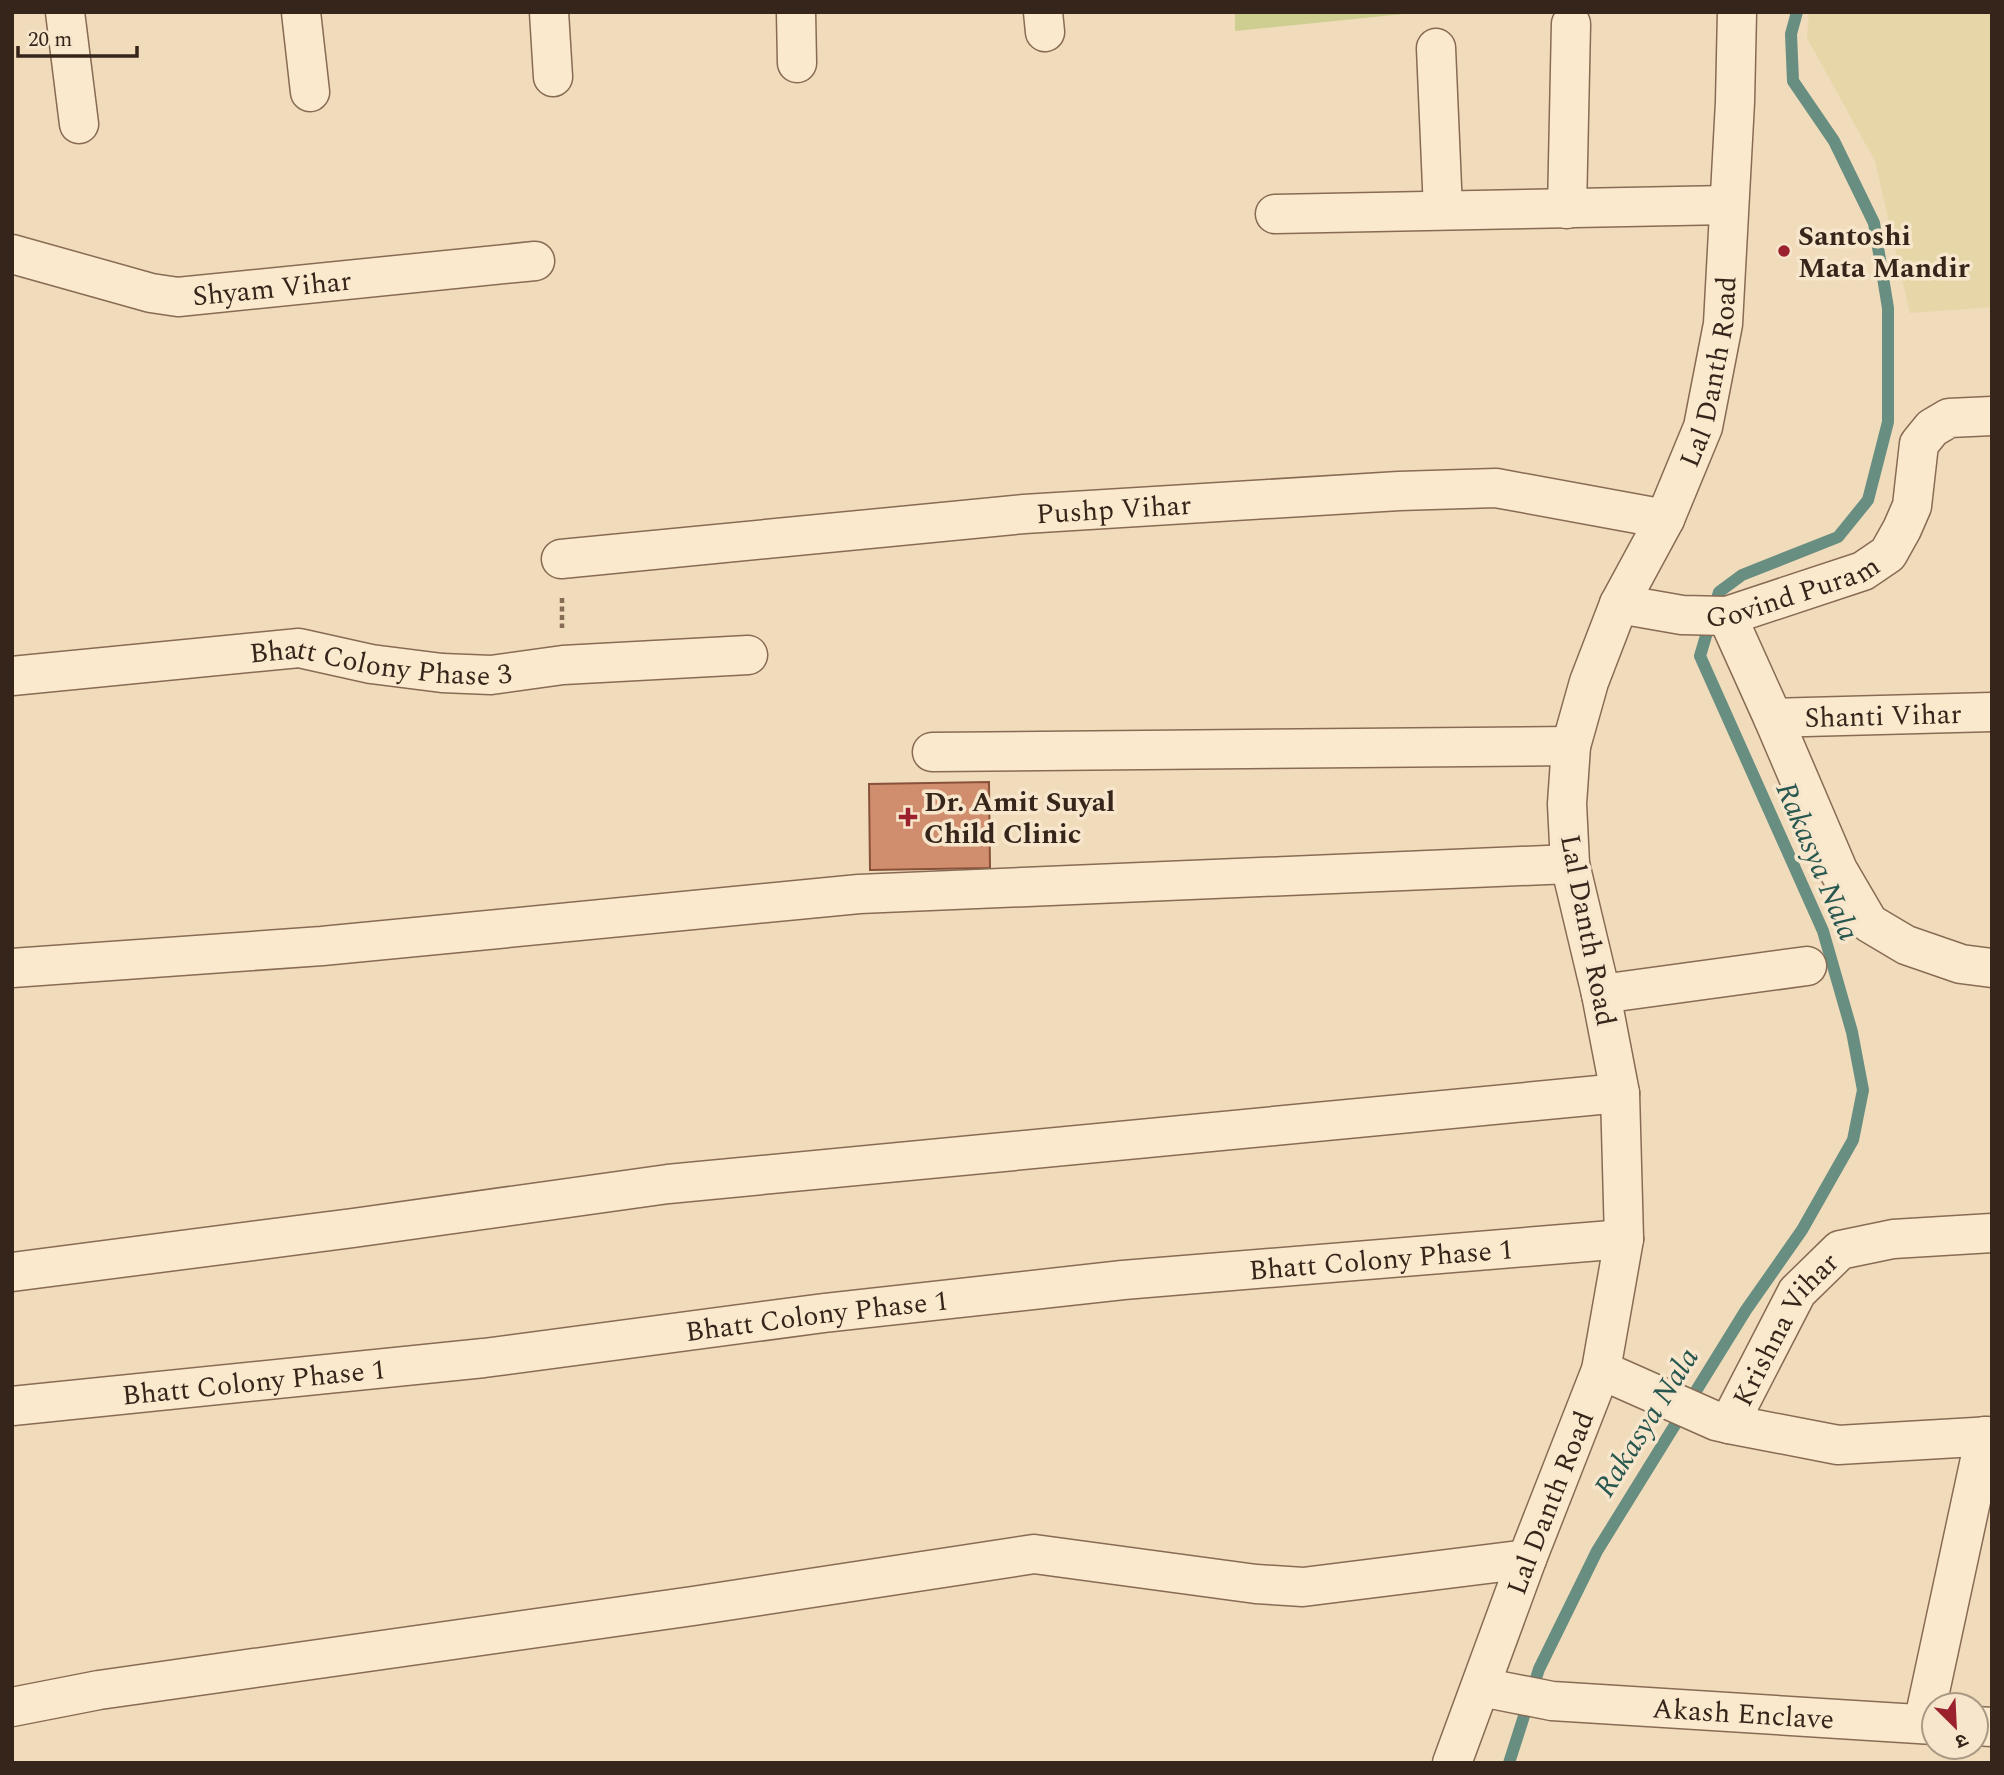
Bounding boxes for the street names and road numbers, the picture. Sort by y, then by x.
street label: Shyam Vihar [190,260,354,318]
street label: Lal Danth Road [1669,275,1749,474]
street label: Pushp Vihar [1035,484,1193,536]
street label: Govind Puram [1705,545,1889,639]
street label: Bhatt Colony Phase 3 [248,628,515,698]
street label: Shanti Vihar [1804,693,1962,740]
street label: Lal Danth Road [1548,831,1627,1030]
street label: Bhatt Colony Phase 1 [1247,1228,1515,1293]
street label: Krishna Vihar [1722,1243,1849,1414]
street label: Bhatt Colony Phase 1 [683,1279,951,1354]
street label: Bhatt Colony Phase 1 [120,1348,388,1418]
street label: Lal Danth Road [1496,1405,1606,1601]
street label: Akash Enclave [1651,1687,1835,1742]

